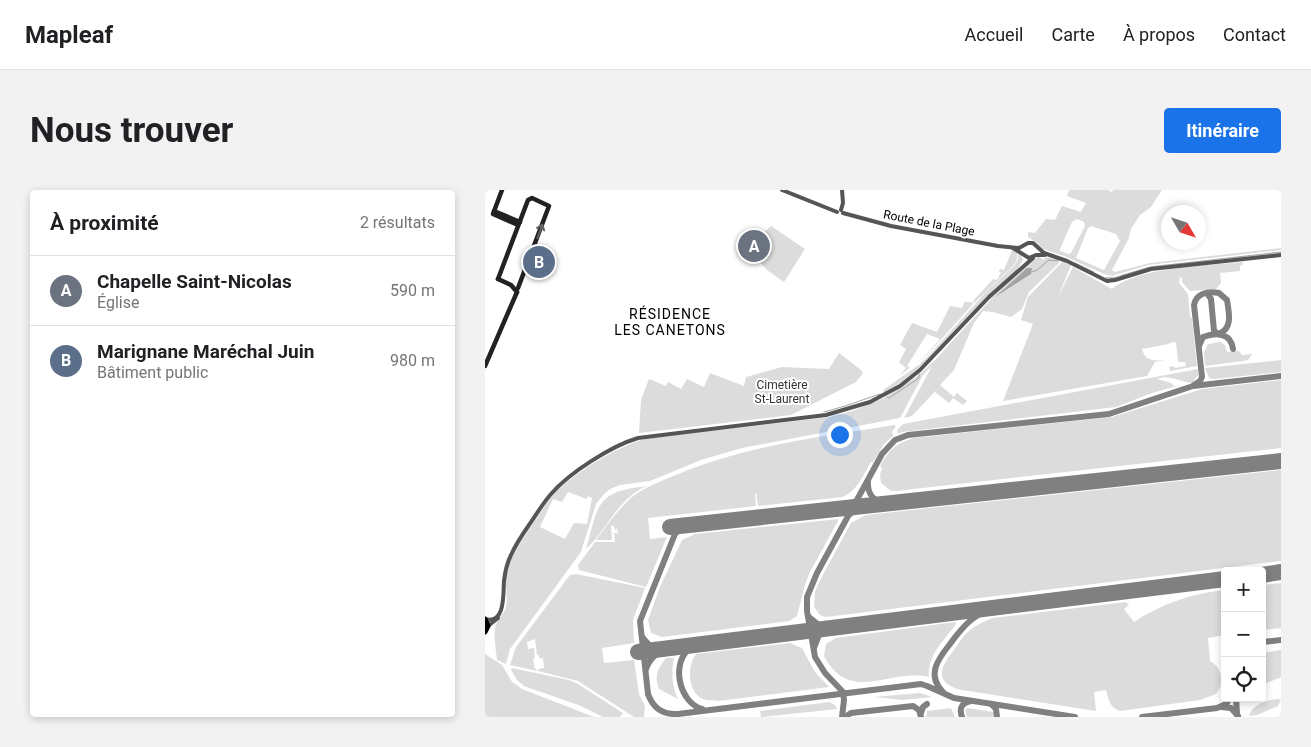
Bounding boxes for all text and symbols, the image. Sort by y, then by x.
text: Mapleaf [25,21,113,49]
text: Accueil [965,24,1023,45]
text: Carte [1051,24,1095,45]
text: À propos [1123,24,1195,45]
text: Contact [1223,24,1286,45]
button: Itinéraire [1164,108,1281,153]
text: Nous trouver [30,110,233,151]
north arrow [1161,205,1206,250]
street label: Route de la Plage [882,207,976,239]
text: À proximité [50,211,159,235]
text: 2 résultats [360,213,435,232]
one-way arrow [536,224,545,239]
pin: A [738,227,770,265]
pin: B [523,243,555,281]
text: Chapelle Saint-Nicolas [97,270,292,293]
text: A [61,281,71,300]
text: 590 m [390,281,435,300]
text: Église [97,293,139,312]
district label: RÉSIDENCE LES CANETONS [614,305,726,338]
text: Marignane Maréchal Juin [97,340,314,363]
text: B [61,351,71,370]
text: 980 m [390,351,435,370]
text: Bâtiment public [97,363,208,382]
park label: Cimetière St-Laurent [755,378,809,406]
your location [827,422,853,448]
map controls [1221,567,1266,702]
button: + [1221,567,1266,612]
button: − [1221,612,1266,657]
button: locate [1221,657,1266,702]

